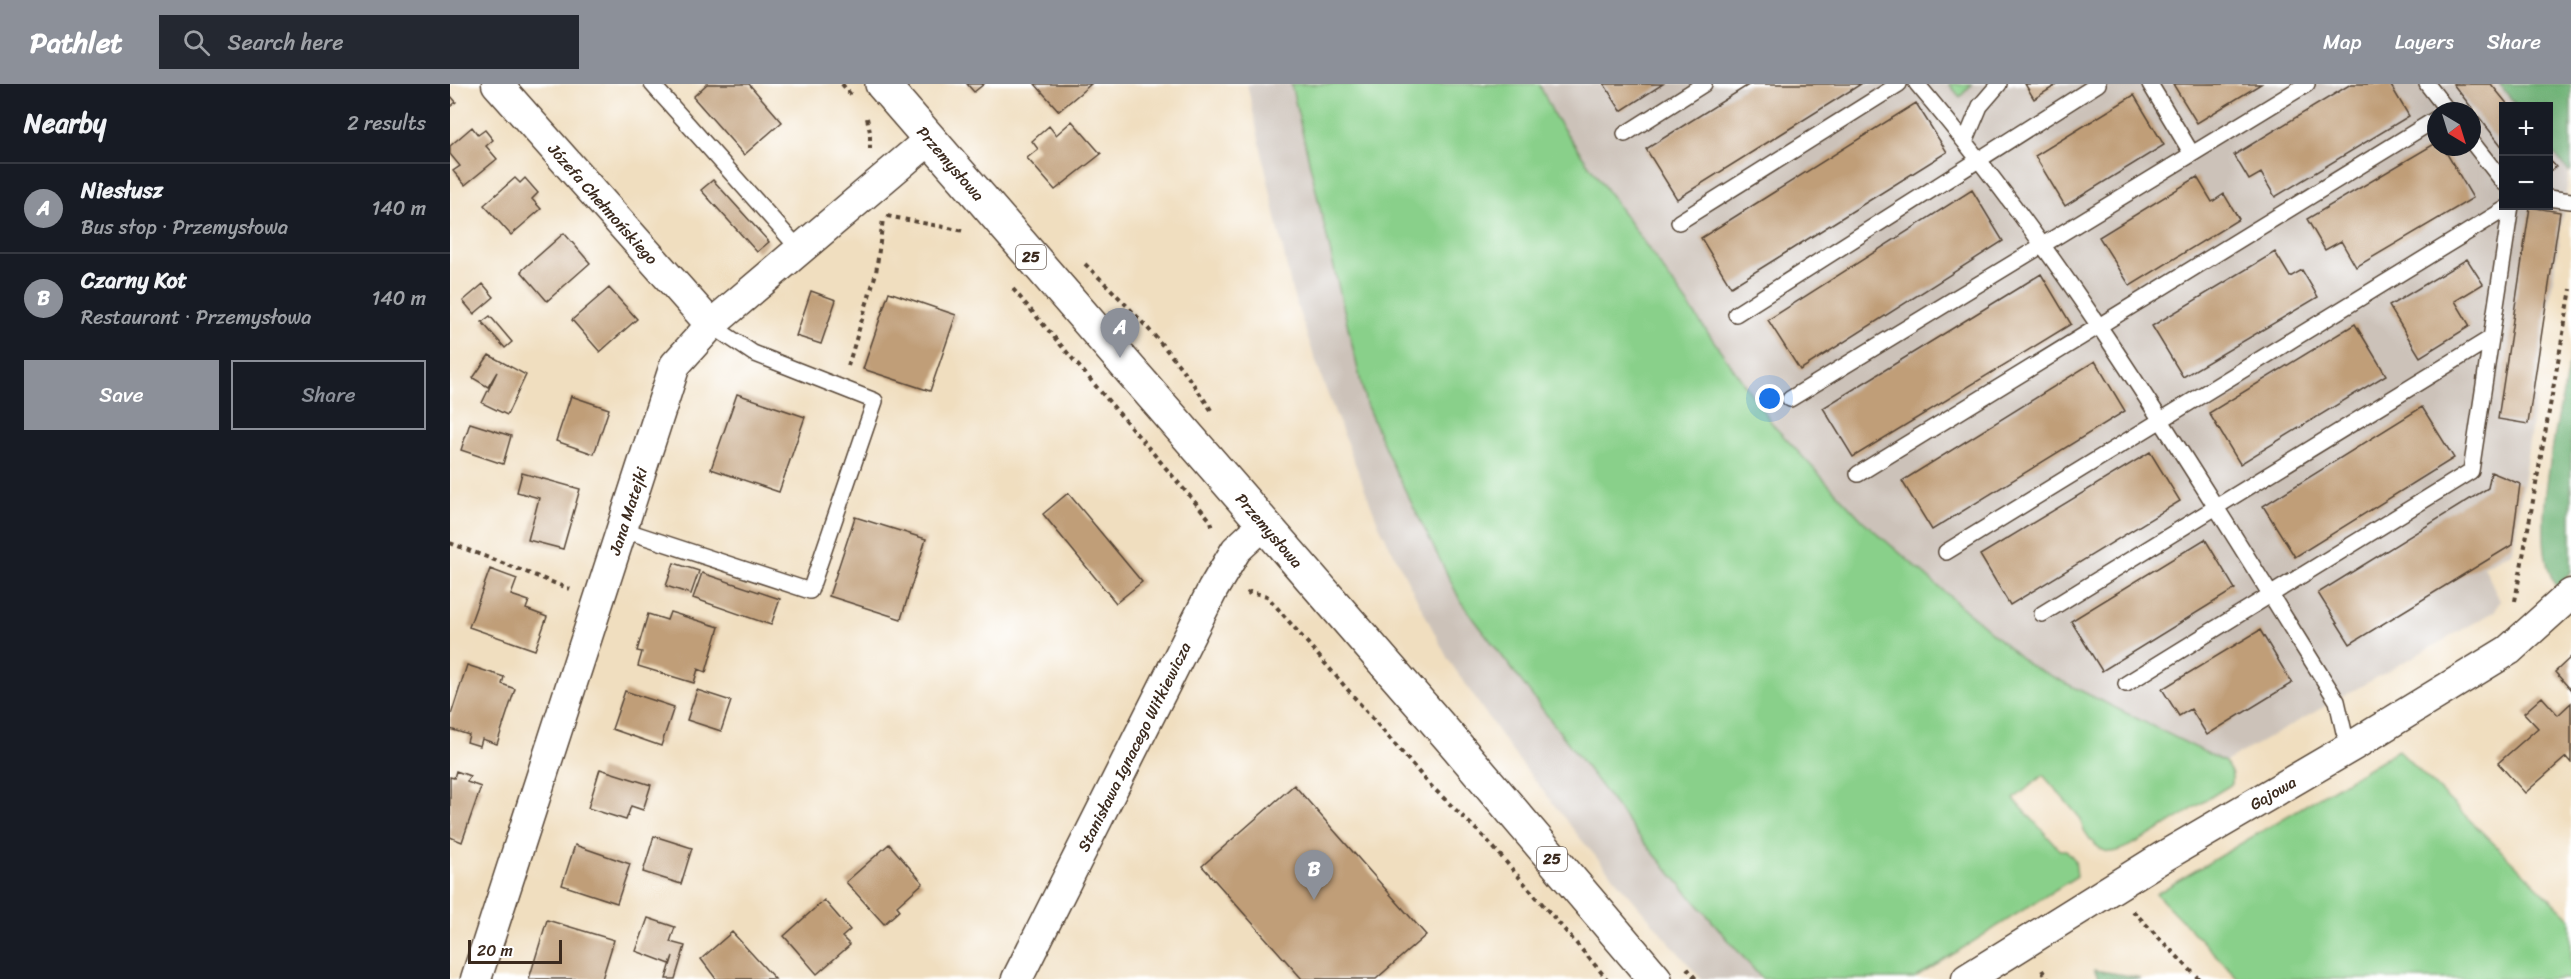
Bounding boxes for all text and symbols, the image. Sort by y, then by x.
search box [159,15,579,69]
text: Pathlet [30,18,123,67]
text: Search here [228,23,343,62]
text: Map [2323,23,2362,61]
text: Layers [2395,23,2454,61]
text: Share [2487,23,2541,61]
icon: search [180,26,213,59]
text: Nearby [24,100,106,146]
north arrow [2427,102,2481,156]
map controls [2499,102,2553,210]
button: + [2499,102,2553,156]
text: 2 results [347,106,426,141]
street label: Przemysłowa [909,119,992,208]
street label: Józefa Chełmońskiego [540,136,665,272]
button: − [2499,156,2553,210]
text: Niesłusz [81,171,163,210]
text: A [37,191,50,226]
text: 140 m [372,191,426,226]
text: Bus stop · Przemysłowa [81,210,288,245]
road number: 25 [1016,245,1046,269]
text: Czarny Kot [81,261,187,300]
text: B [37,281,50,316]
text: 140 m [372,281,426,316]
text: Restaurant · Przemysłowa [81,300,311,335]
pin: A [1100,308,1140,358]
button: Save [24,360,219,430]
button: Share [231,360,426,430]
your location [1755,384,1784,413]
street label: Jana Matejki [600,463,656,560]
street label: Przemysłowa [1228,486,1310,575]
street label: Stanisława Ignacego Witkiewicza [1069,637,1199,857]
street label: Gajowa [2244,768,2302,818]
road number: 25 [1537,847,1567,871]
pin: B [1294,850,1334,900]
text: 20 m [477,936,513,965]
scale bar [468,937,562,964]

